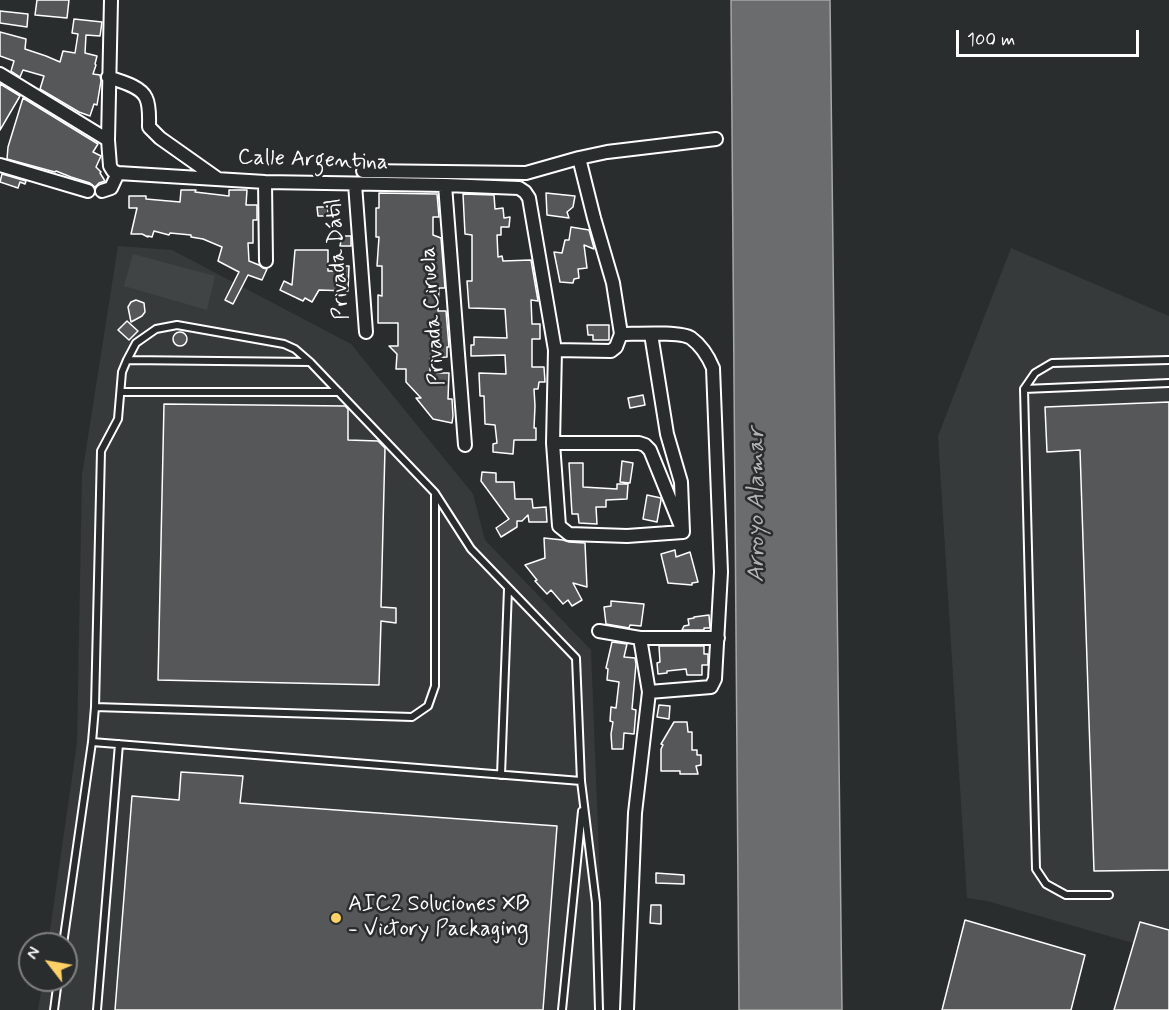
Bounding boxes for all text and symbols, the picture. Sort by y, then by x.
scale bar [959,18,1142,56]
text: 100 m [967,28,1015,52]
street label: Calle Argentina [237,145,389,177]
street label: Privada Dátil [322,197,356,321]
street label: Privada Ciruela [416,246,452,386]
water label: Arroyo Alamar [744,428,772,582]
place label: AIC2 Soluciones XB - Victory Packaging [348,892,529,944]
marker: AIC2 Soluciones XB - Victory Packaging [329,911,343,925]
north arrow [18,932,78,992]
text: N [22,944,46,963]

